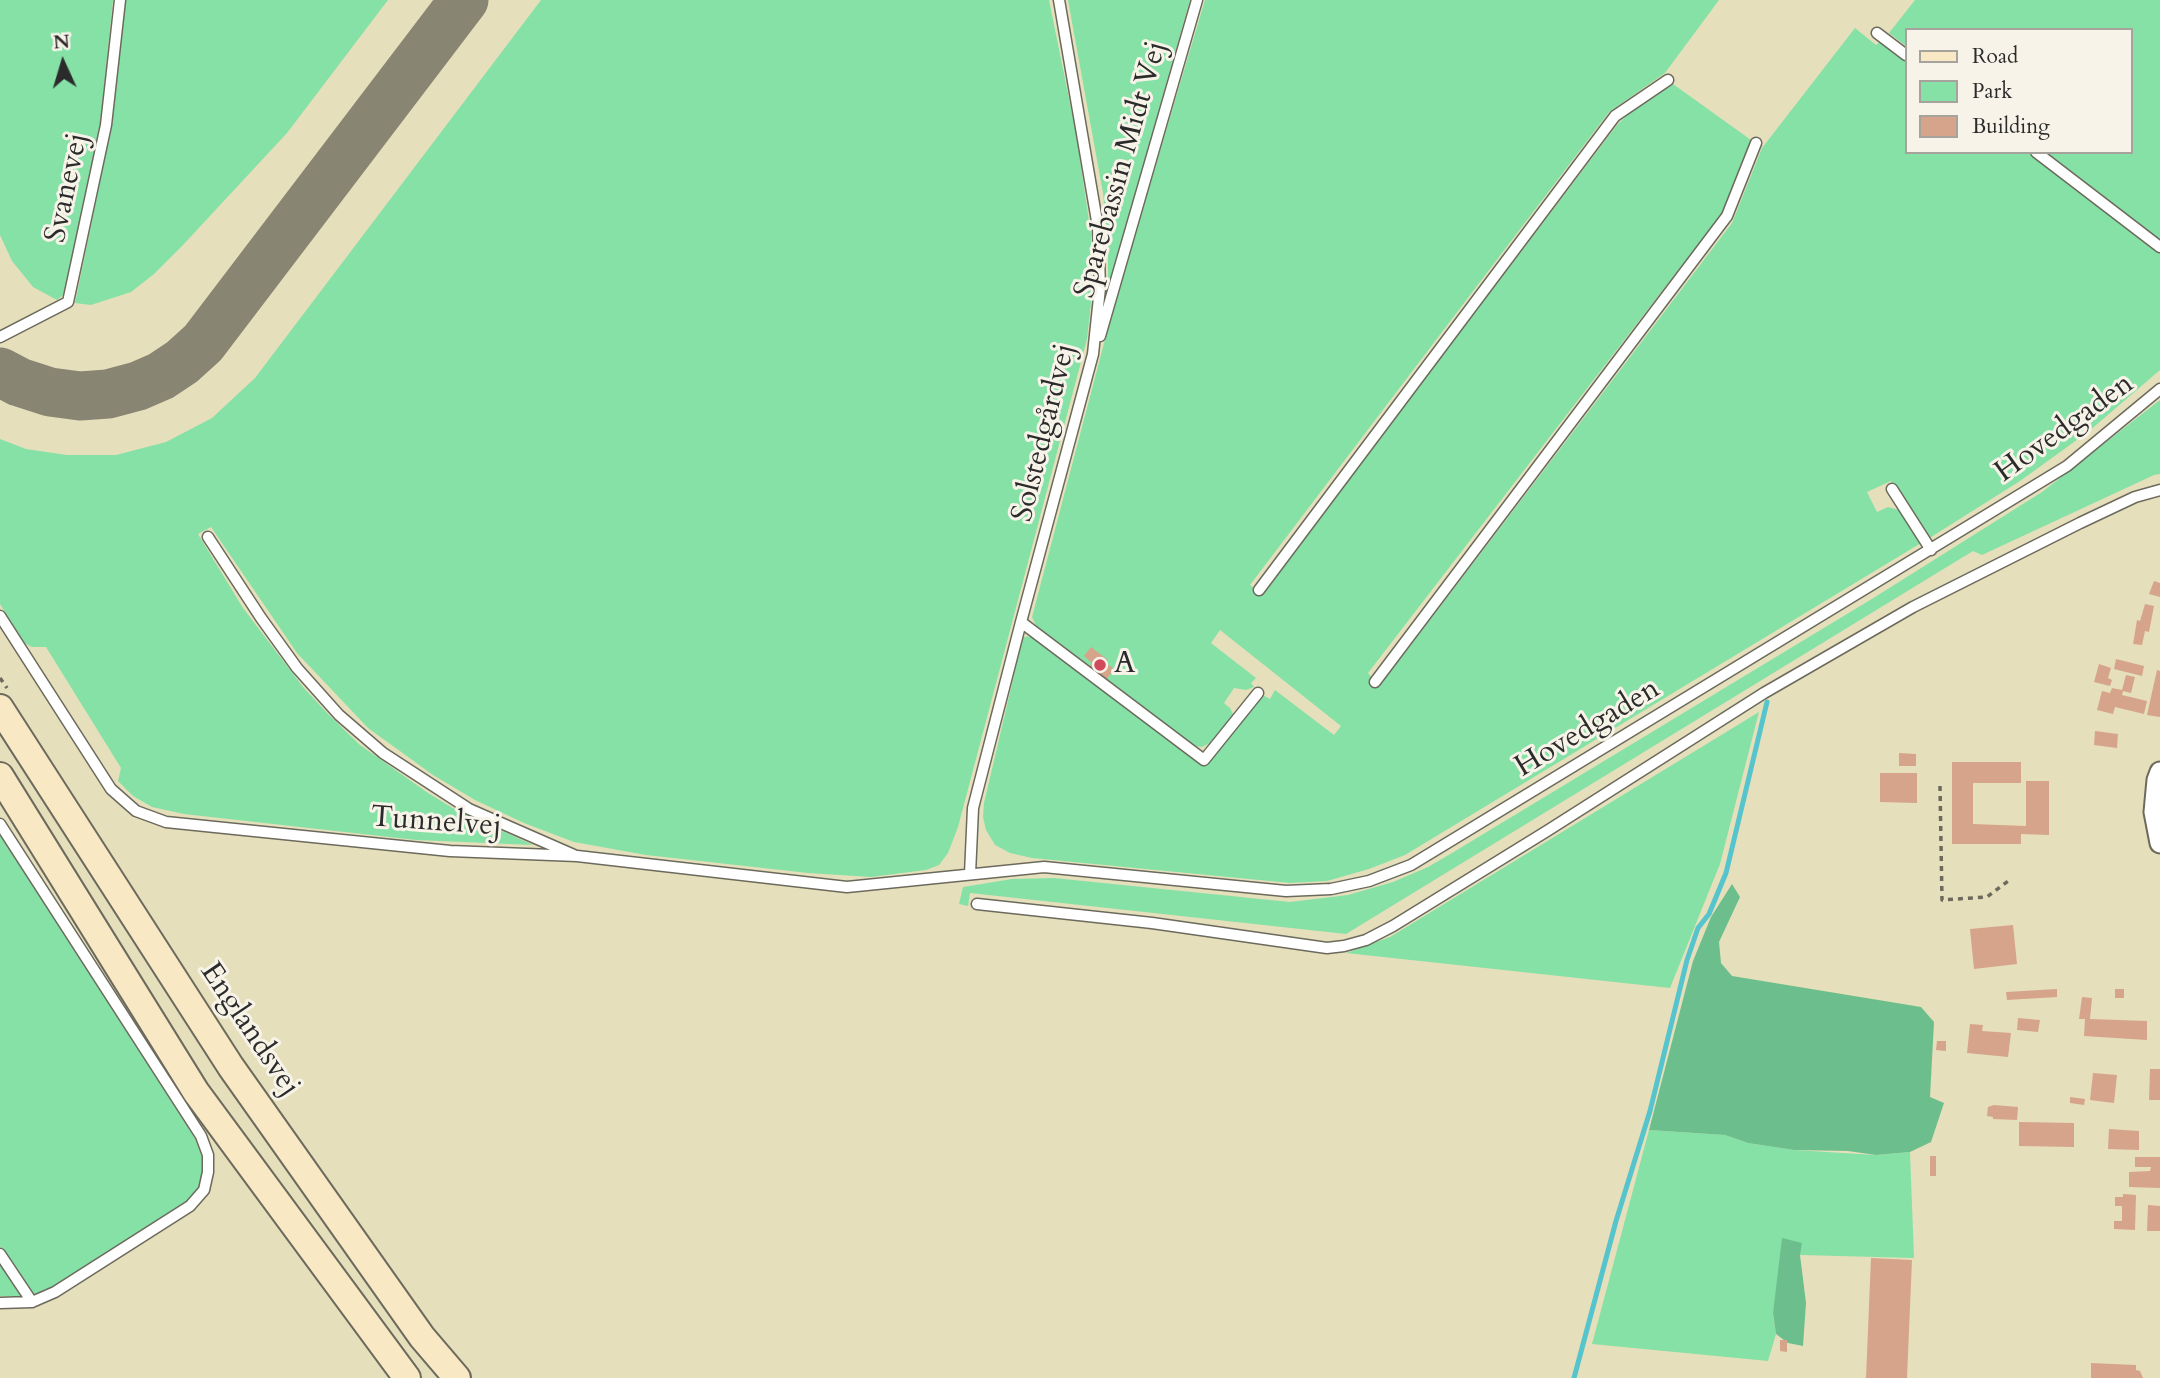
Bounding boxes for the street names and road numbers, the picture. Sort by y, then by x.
street label: Sparebassin Midt Vej [1068,37,1176,303]
street label: Svanevej [39,130,97,246]
street label: Solstedgårdvej [1006,340,1084,526]
street label: Hovedgaden [1989,367,2141,491]
street label: Hovedgaden [1509,672,1667,786]
street label: Tunnelvej [369,800,503,846]
street label: Englandsvej [191,956,307,1104]

